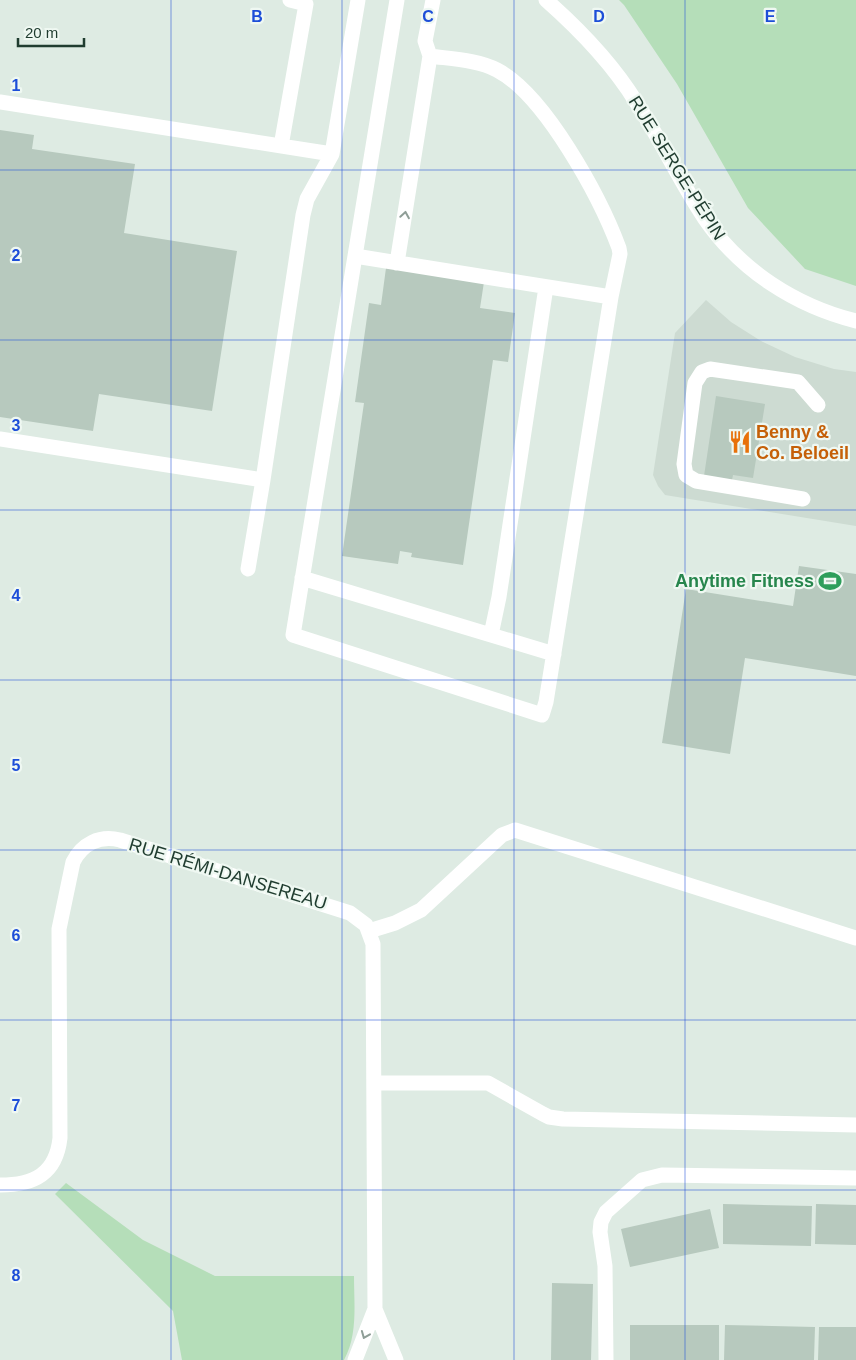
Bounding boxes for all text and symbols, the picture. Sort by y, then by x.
text: B [251,8,263,25]
text: C [422,8,434,25]
text: D [593,8,605,25]
text: E [765,8,776,25]
scale bar [18,15,84,47]
text: 20 m [25,24,58,41]
text: 1 [12,77,21,94]
street label: RUE SERGE-PÉPIN [625,92,729,244]
one-way arrow [399,210,409,219]
text: 2 [12,247,21,264]
text: 3 [12,417,21,434]
place label: Benny & Co. Beloeil [756,422,849,463]
restaurant icon: Benny & Co. Beloeil [727,429,753,455]
sports icon: Anytime Fitness [817,568,843,594]
place label: Anytime Fitness [675,571,814,591]
text: 4 [12,587,21,604]
text: 5 [12,757,21,774]
street label: RUE RÉMI-DANSEREAU [127,834,329,914]
text: 6 [12,927,21,944]
text: 7 [12,1097,21,1114]
text: 8 [12,1267,21,1284]
one-way arrow [360,1330,370,1338]

